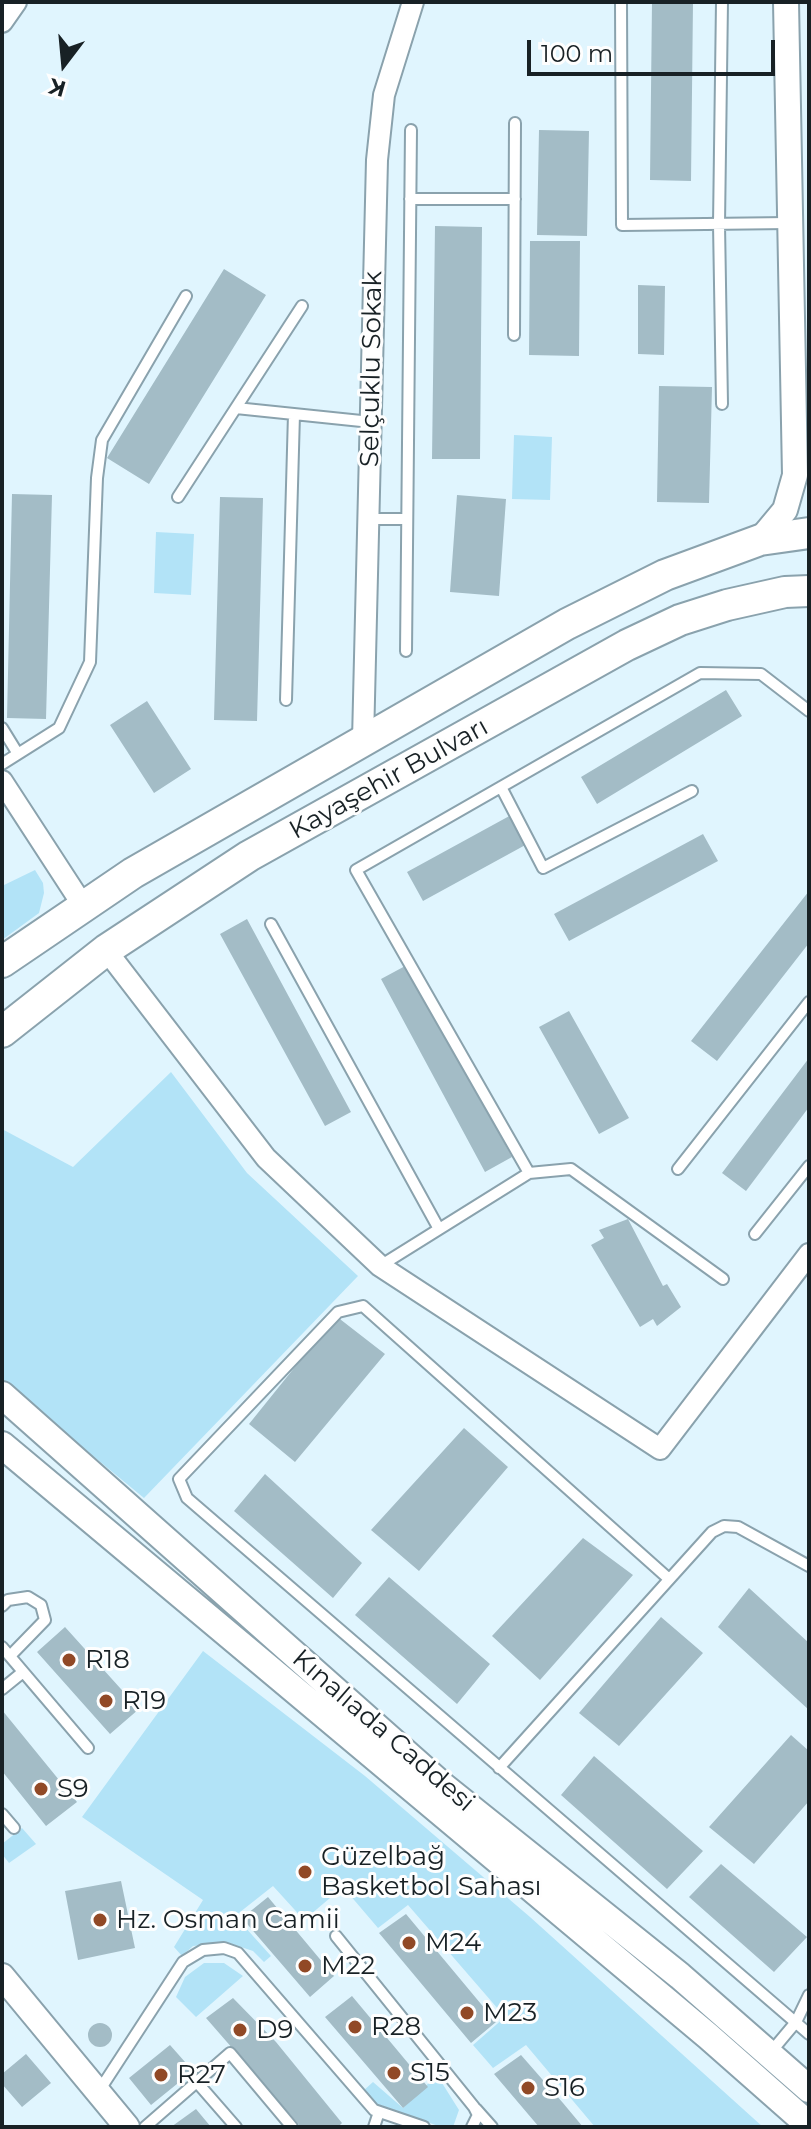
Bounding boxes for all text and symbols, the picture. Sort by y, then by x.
north arrow [24,24,104,104]
scale bar [531,24,779,74]
text: 100 m [541,39,613,68]
text: K [46,72,69,103]
street label: Selçuklu Sokak [355,271,389,467]
street label: Kayaşehir Bulvarı [284,711,494,847]
street label: Kınalıada Caddesi [285,1643,481,1819]
place label: R18 [85,1644,130,1676]
marker: R18 [60,1651,78,1669]
place label: R19 [122,1685,166,1717]
marker: R19 [97,1692,115,1710]
place label: S9 [57,1773,89,1805]
marker: S9 [32,1780,50,1798]
place label: Güzelbağ Basketbol Sahası [321,1841,542,1902]
marker: Güzelbağ Basketbol Sahası [296,1863,314,1881]
place label: Hz. Osman Camii [116,1904,340,1936]
marker: Hz. Osman Camii [91,1911,109,1929]
place label: M24 [425,1927,481,1959]
marker: M24 [400,1934,418,1952]
place label: M22 [321,1950,375,1982]
marker: M22 [296,1957,314,1975]
place label: M23 [483,1997,537,2029]
marker: M23 [458,2004,476,2022]
place label: R28 [371,2011,421,2043]
place label: D9 [256,2014,293,2046]
marker: R28 [346,2018,364,2036]
marker: D9 [231,2021,249,2039]
place label: S15 [410,2057,450,2089]
place label: R27 [177,2059,226,2091]
marker: S15 [385,2064,403,2082]
marker: R27 [152,2066,170,2084]
place label: S16 [544,2072,585,2104]
marker: S16 [519,2079,537,2097]

